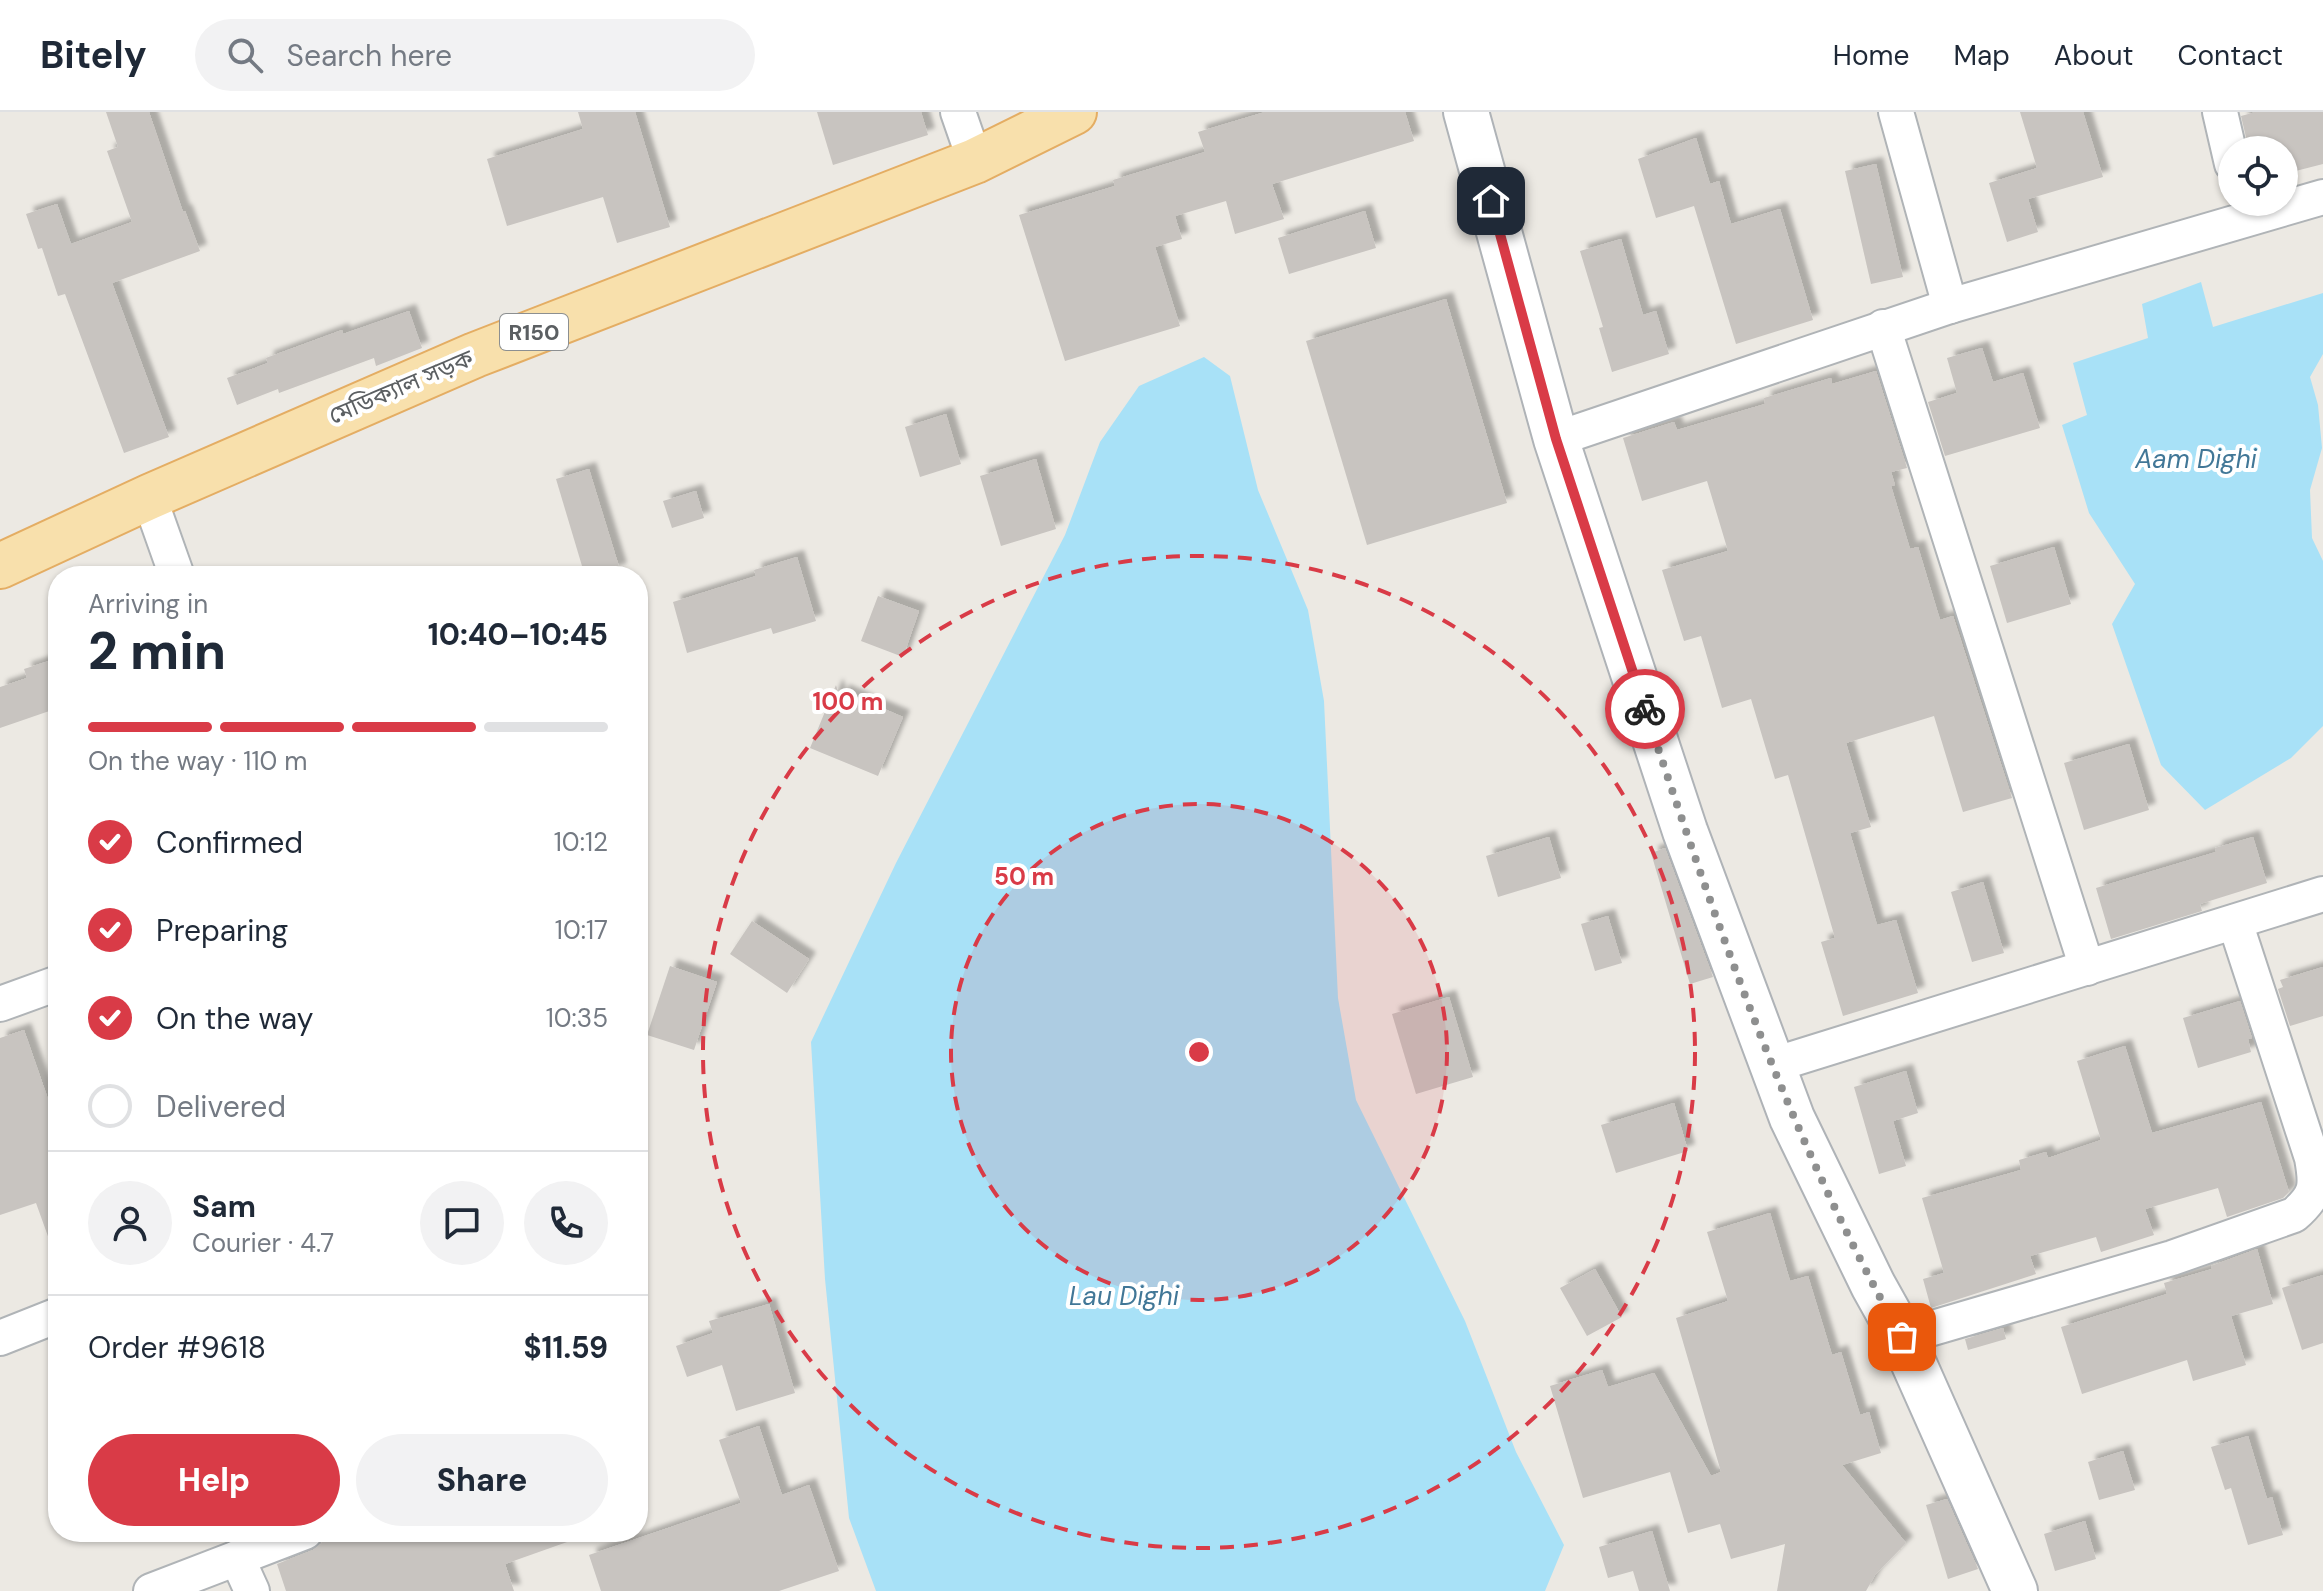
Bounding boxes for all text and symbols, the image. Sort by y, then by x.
search box [195,19,755,91]
text: Bitely [40,30,147,80]
icon: search [223,33,267,77]
text: Search here [287,36,452,75]
text: Home [1833,37,1909,74]
text: Map [1953,37,2010,74]
text: About [2054,37,2133,74]
text: Contact [2177,37,2283,74]
map controls [2218,136,2298,216]
button: locate [2218,136,2298,216]
pin [1457,167,1525,235]
icon: home [1469,179,1513,223]
road number: R150 [500,314,568,350]
street label: মেডিক্যাল সড়ক [324,342,478,431]
water label: Aam Dighi [2134,442,2258,476]
text: Arriving in [88,587,208,621]
text: 10:40–10:45 [428,615,608,654]
text: 2 min [88,617,226,685]
courier [1605,669,1685,749]
text: 100 m [813,686,883,717]
icon: bike [1623,687,1667,731]
text: On the way · 110 m [88,744,307,778]
icon: check [88,820,132,864]
text: Confirmed [156,823,303,862]
text: 10:12 [554,825,608,859]
text: 50 m [994,861,1054,892]
icon: check [88,908,132,952]
text: Preparing [156,911,288,950]
text: 10:17 [555,913,608,947]
icon: check [88,996,132,1040]
text: On the way [156,999,313,1038]
text: 10:35 [546,1001,608,1035]
centre of rings [1185,1038,1213,1066]
text: Delivered [156,1087,286,1126]
button: person [88,1181,172,1265]
button: chat [420,1181,504,1265]
button: phone [524,1181,608,1265]
text: Sam [192,1187,256,1226]
text: Courier · 4.7 [192,1226,334,1260]
water label: Lau Dighi [1069,1279,1180,1313]
pin [1868,1303,1936,1371]
icon: bag [1880,1315,1924,1359]
text: Order #9618 [88,1328,266,1367]
text: $11.59 [523,1328,608,1367]
button: Help [88,1434,340,1526]
button: Share [356,1434,608,1526]

